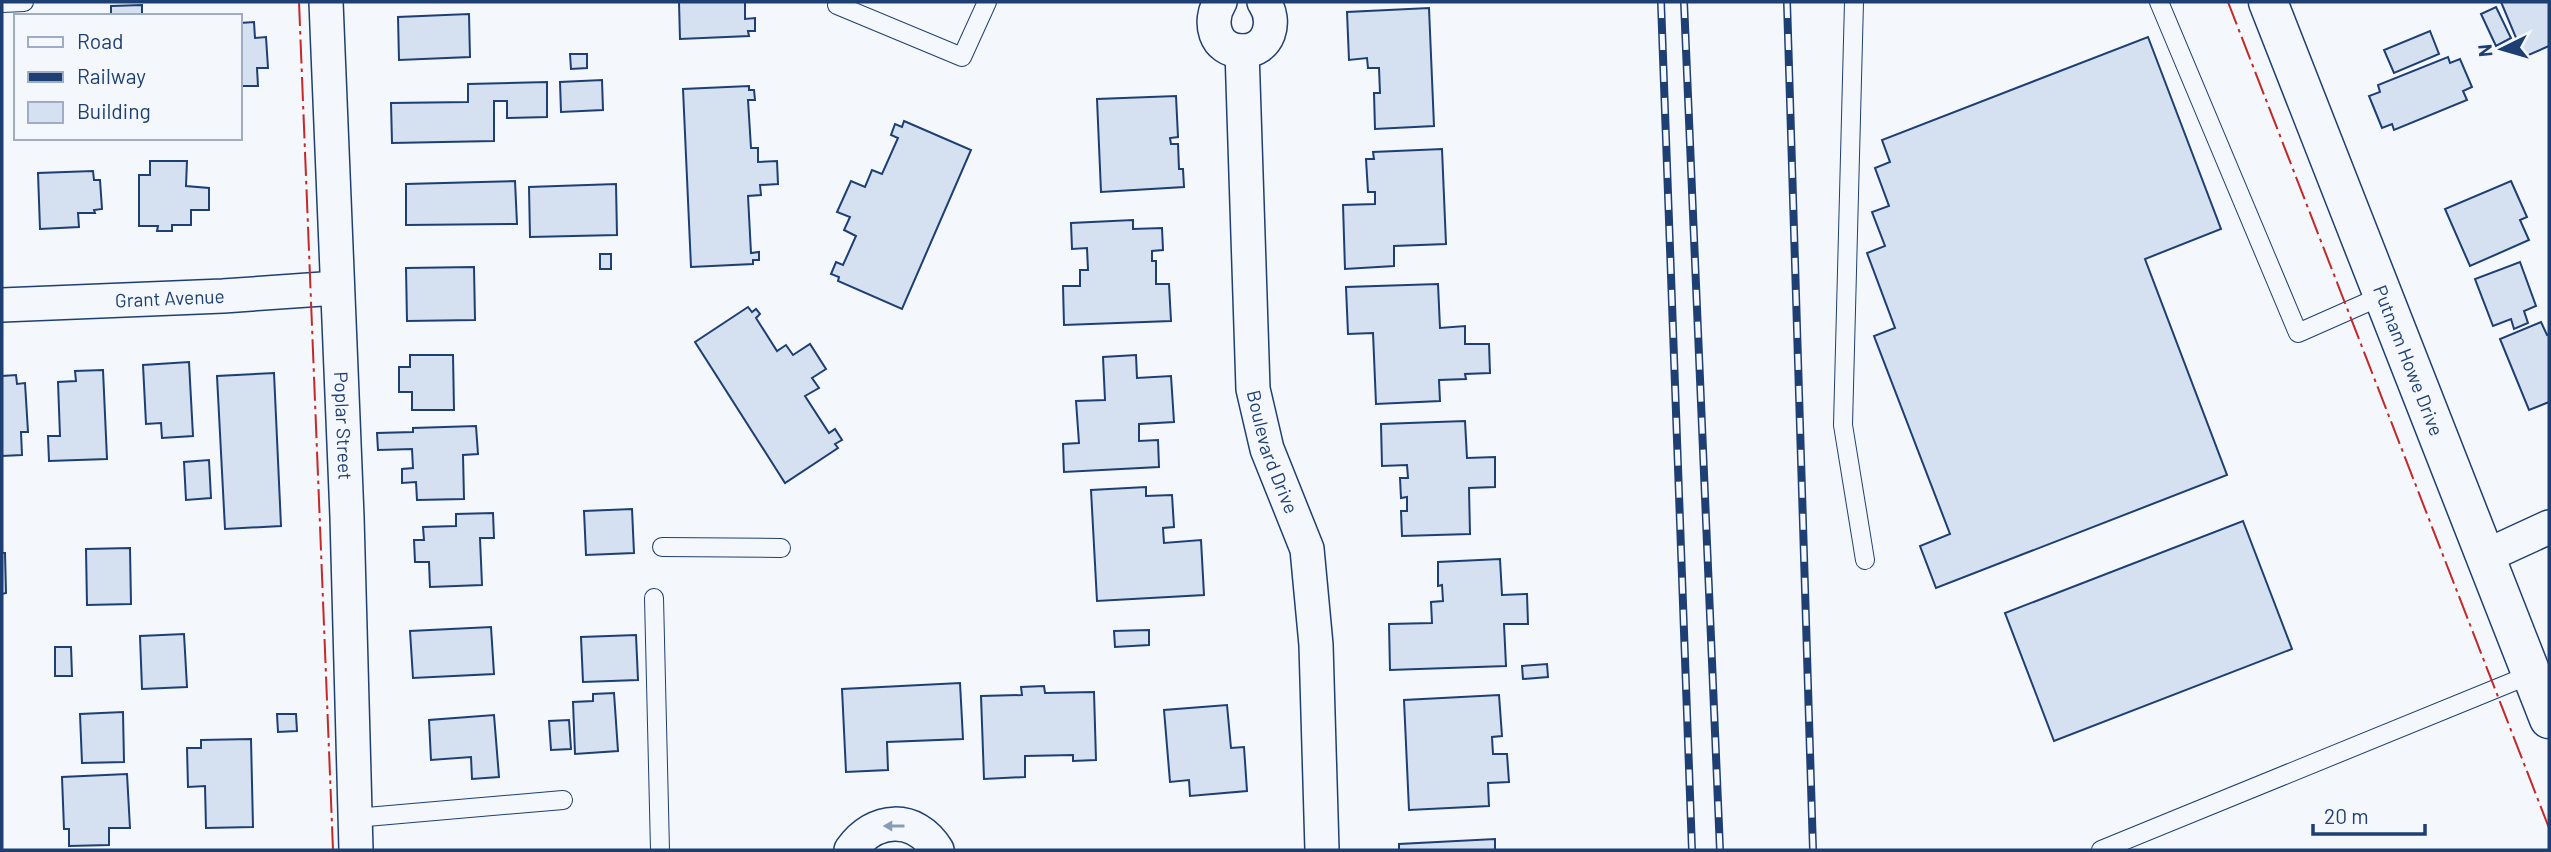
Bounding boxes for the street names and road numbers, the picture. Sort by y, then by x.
street label: Putnam Howe Drive [2369,282,2449,439]
street label: Grant Avenue [115,284,225,311]
street label: Poplar Street [330,371,357,480]
street label: Boulevard Drive [1243,388,1304,517]

